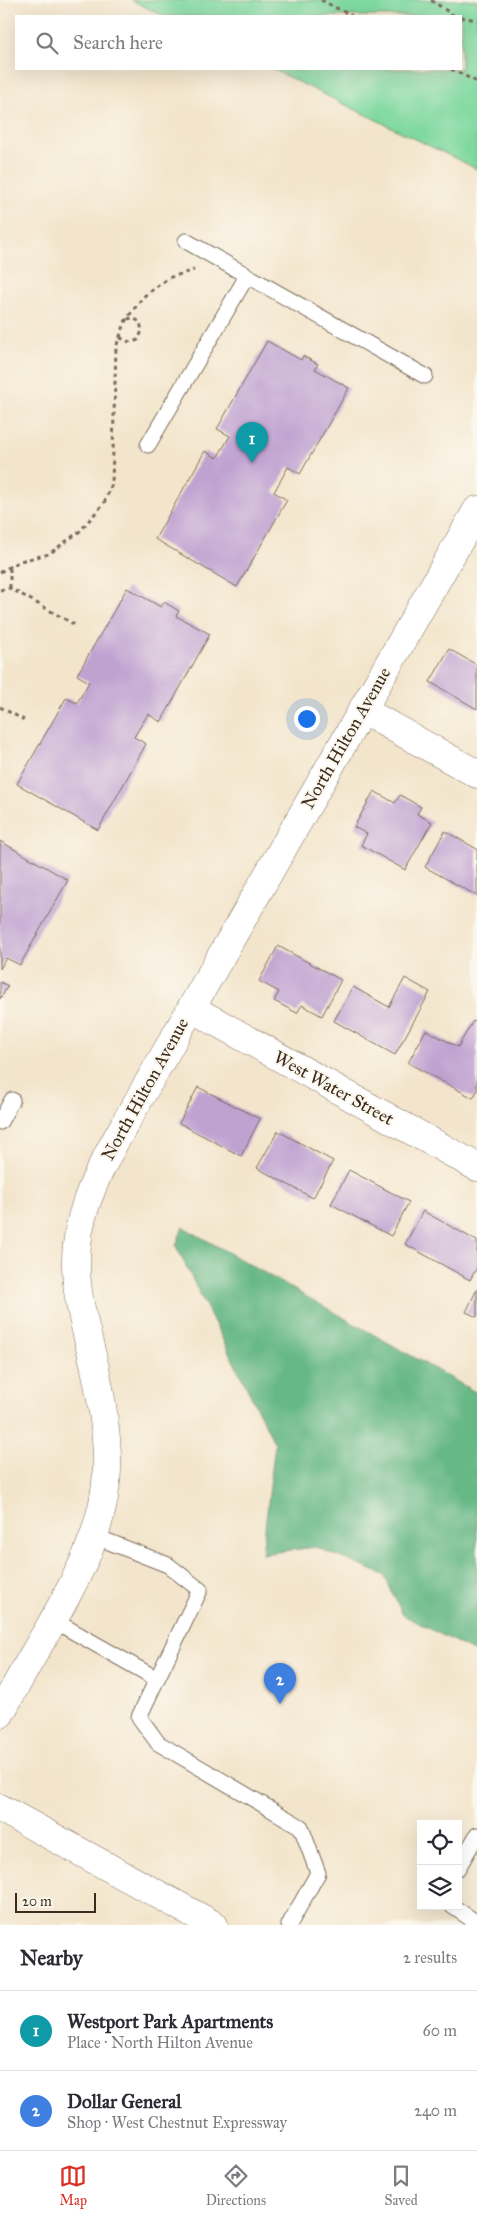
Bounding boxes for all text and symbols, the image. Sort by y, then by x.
search box [15,15,462,70]
icon: search [33,29,61,57]
text: Search here [73,31,163,54]
pin: 1 [236,422,268,463]
street label: North Hilton Avenue [297,663,395,813]
your location [294,706,320,732]
street label: North Hilton Avenue [97,1014,193,1164]
street label: West Water Street [270,1046,398,1130]
pin: 2 [264,1663,296,1704]
map controls [417,1820,462,1910]
button: locate [417,1820,462,1865]
button: layers [417,1865,462,1910]
scale bar [15,1890,96,1913]
text: 20 m [22,1893,52,1910]
text: Nearby [20,1945,83,1971]
text: 2 results [403,1948,457,1967]
text: Westport Park Apartments [67,2010,273,2033]
text: 1 [33,2021,39,2040]
text: 60 m [423,2021,457,2040]
text: Place · North Hilton Avenue [67,2033,253,2052]
text: Dollar General [67,2090,181,2113]
text: 2 [32,2101,40,2120]
text: 240 m [414,2101,457,2120]
text: Shop · West Chestnut Expressway [67,2113,287,2132]
tab: Map [59,2162,87,2209]
tab: Directions [206,2162,266,2209]
tab: Saved [385,2162,418,2209]

